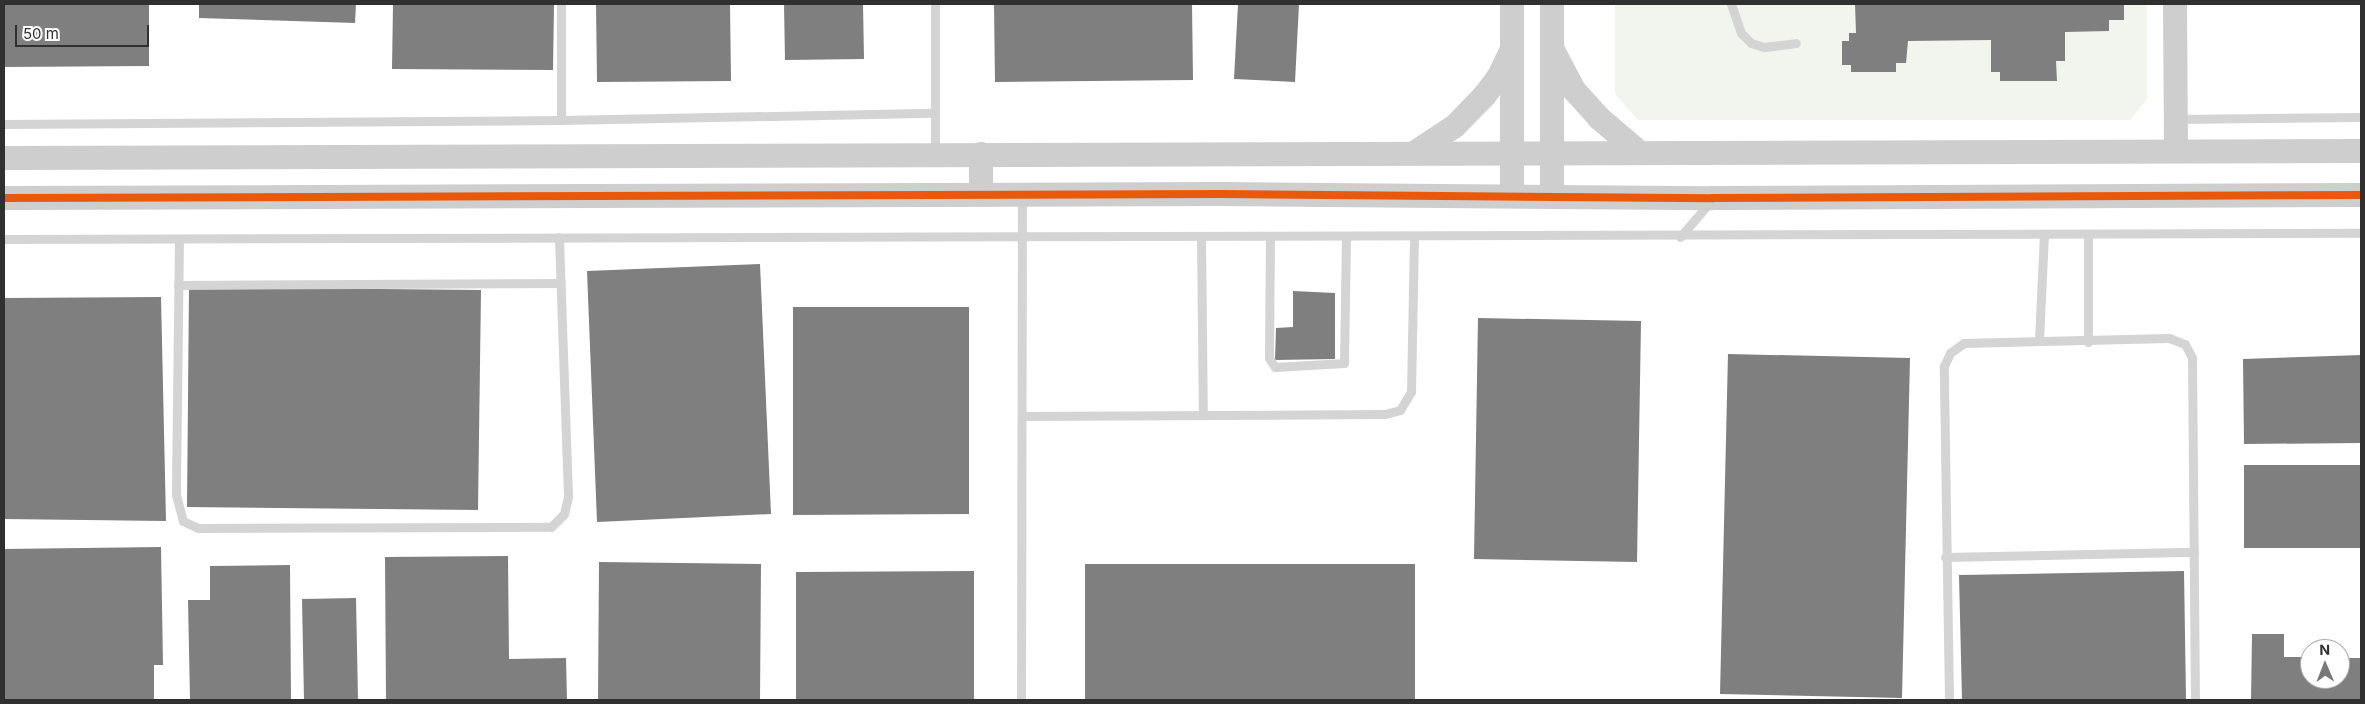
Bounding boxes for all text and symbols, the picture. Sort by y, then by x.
scale bar [18,15,151,47]
text: 50 m [23,24,59,43]
north arrow [2300,639,2350,689]
text: N [2319,641,2330,658]

